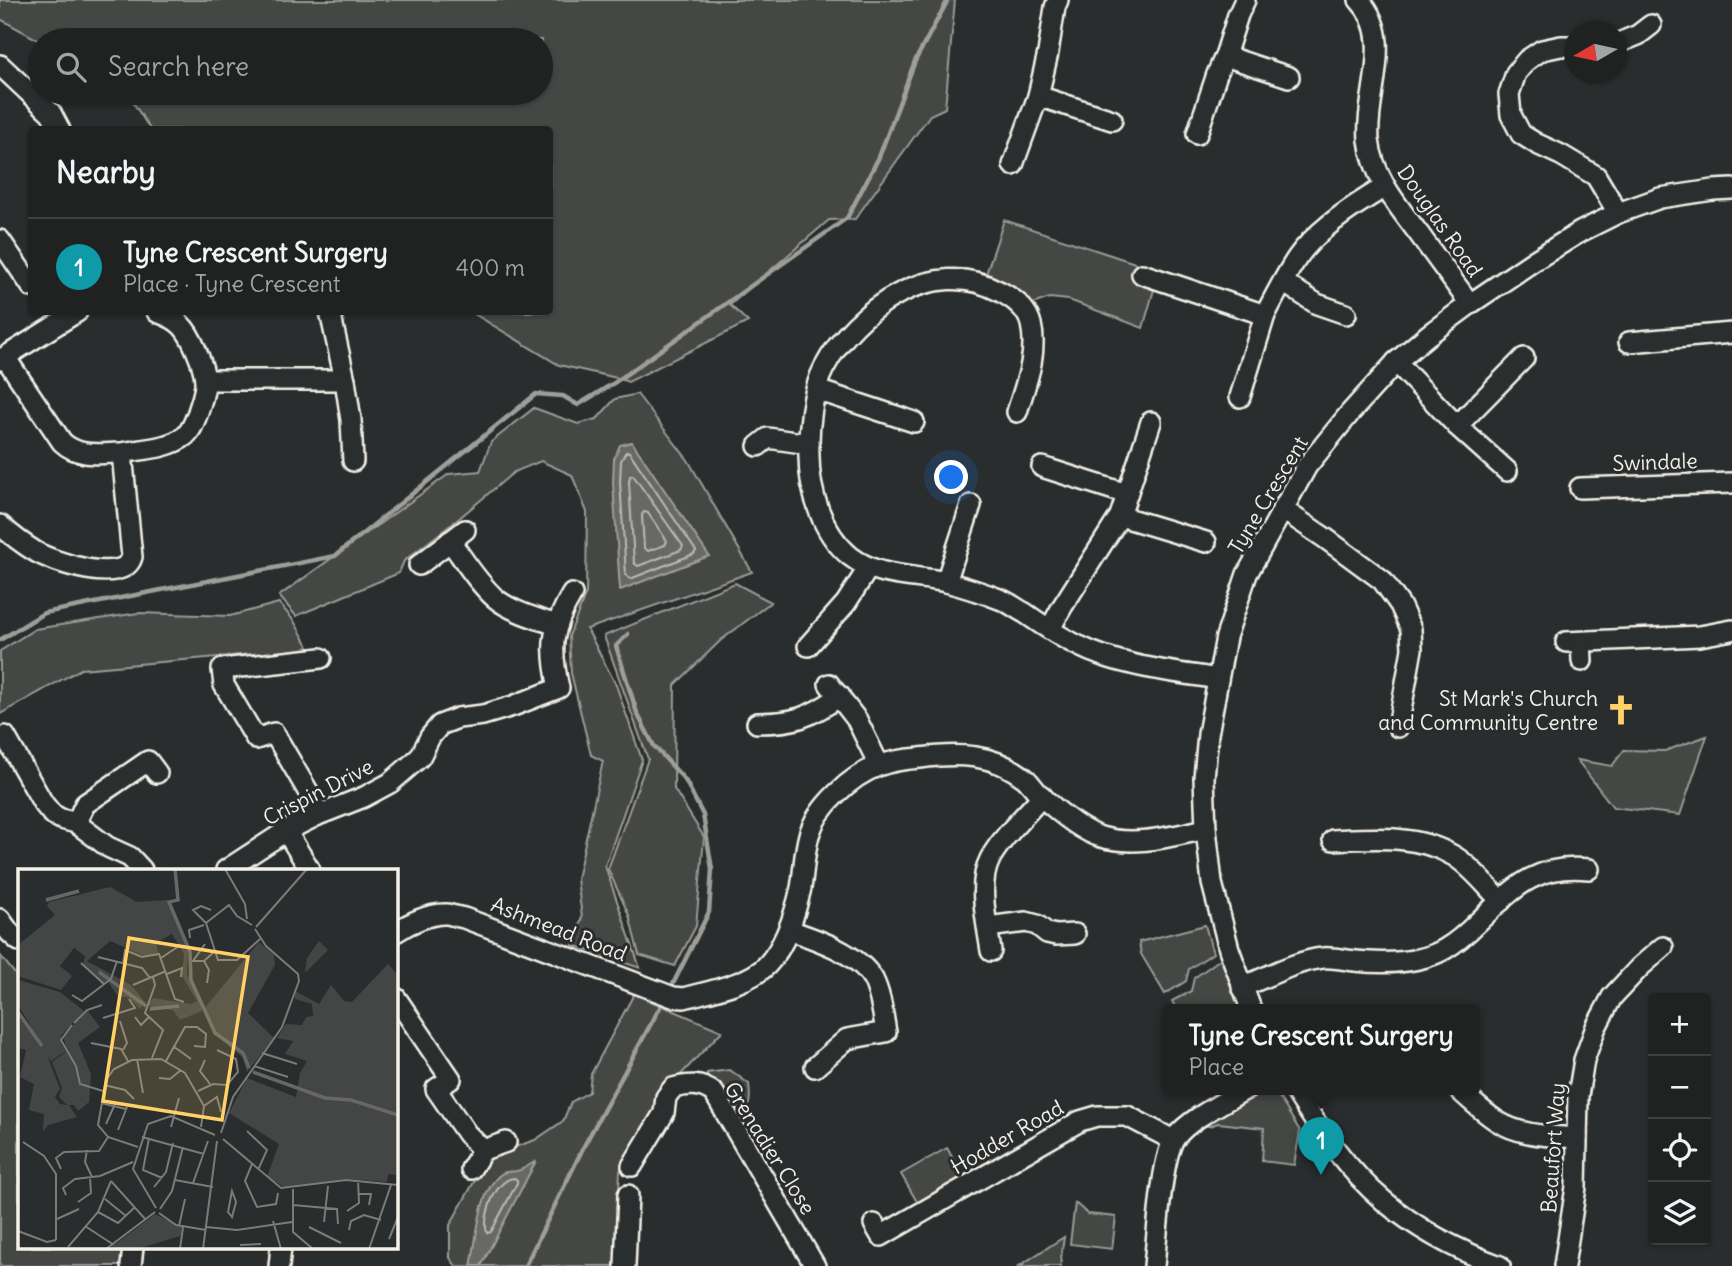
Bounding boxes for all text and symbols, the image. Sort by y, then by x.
north arrow [1564,21,1627,84]
search box [28,28,553,105]
icon: search [52,48,90,86]
text: Search here [108,50,249,83]
text: Nearby [56,153,156,191]
street label: Douglas Road [1391,160,1489,282]
text: Tyne Crescent Surgery [123,236,388,269]
text: 1 [74,253,84,282]
text: 400 m [456,253,525,282]
text: Place · Tyne Crescent [123,269,341,298]
street label: Tyne Crescent [1222,431,1314,559]
street label: Swindale [1612,447,1698,477]
your location [934,460,968,494]
place label: St Mark's Church and Community Centre [1378,685,1598,736]
church icon: St Mark's Church and Community Centre [1604,693,1638,727]
street label: Crispin Drive [258,753,378,831]
inset map [18,869,397,1248]
street label: Ashmead Road [487,891,631,967]
map controls [1648,993,1711,1245]
button: + [1648,993,1711,1056]
popup [1162,1004,1480,1095]
text: Tyne Crescent Surgery [1189,1019,1453,1052]
text: Place [1189,1052,1244,1081]
button: − [1648,1056,1711,1119]
street label: Grenadier Close [718,1077,822,1219]
street label: Beaufort Way [1535,1082,1571,1214]
street label: Hodder Road [946,1094,1068,1180]
pin: 1 [1298,1117,1344,1175]
button: locate [1648,1119,1711,1182]
button: layers [1648,1182,1711,1245]

